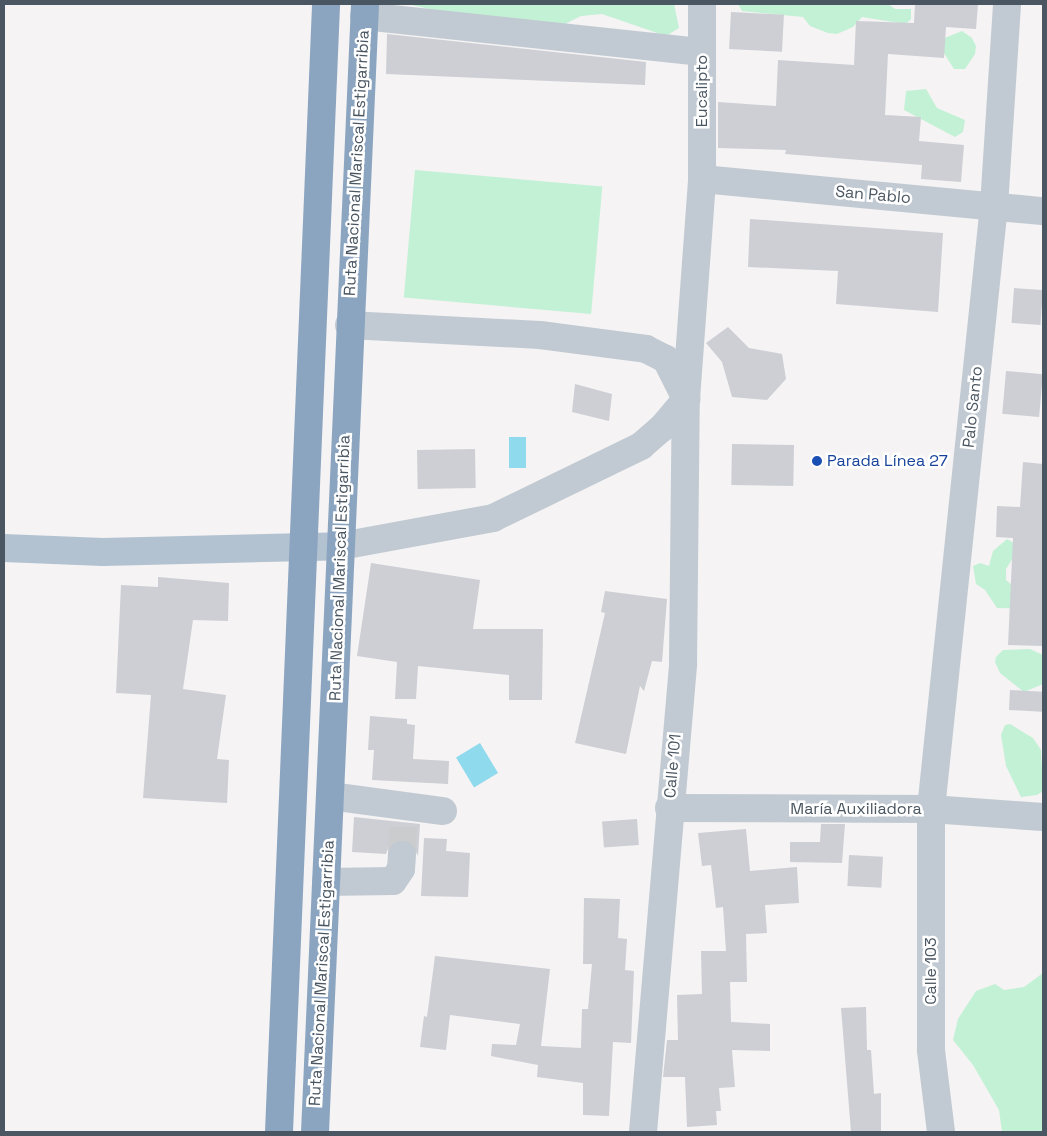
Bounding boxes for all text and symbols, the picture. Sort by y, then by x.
street label: Ruta Nacional Mariscal Estigarribia [340,30,374,296]
street label: Eucalipto [692,55,712,127]
street label: San Pablo [834,182,912,208]
street label: Palo Santo [959,365,987,449]
street label: Ruta Nacional Mariscal Estigarribia [326,435,354,701]
place label: Parada Línea 27 [827,451,948,471]
marker: Parada Línea 27 [811,455,823,467]
street label: Calle 101 [661,733,685,799]
street label: María Auxiliadora [790,799,922,819]
street label: Ruta Nacional Mariscal Estigarribia [305,840,339,1106]
street label: Calle 103 [921,937,941,1005]

